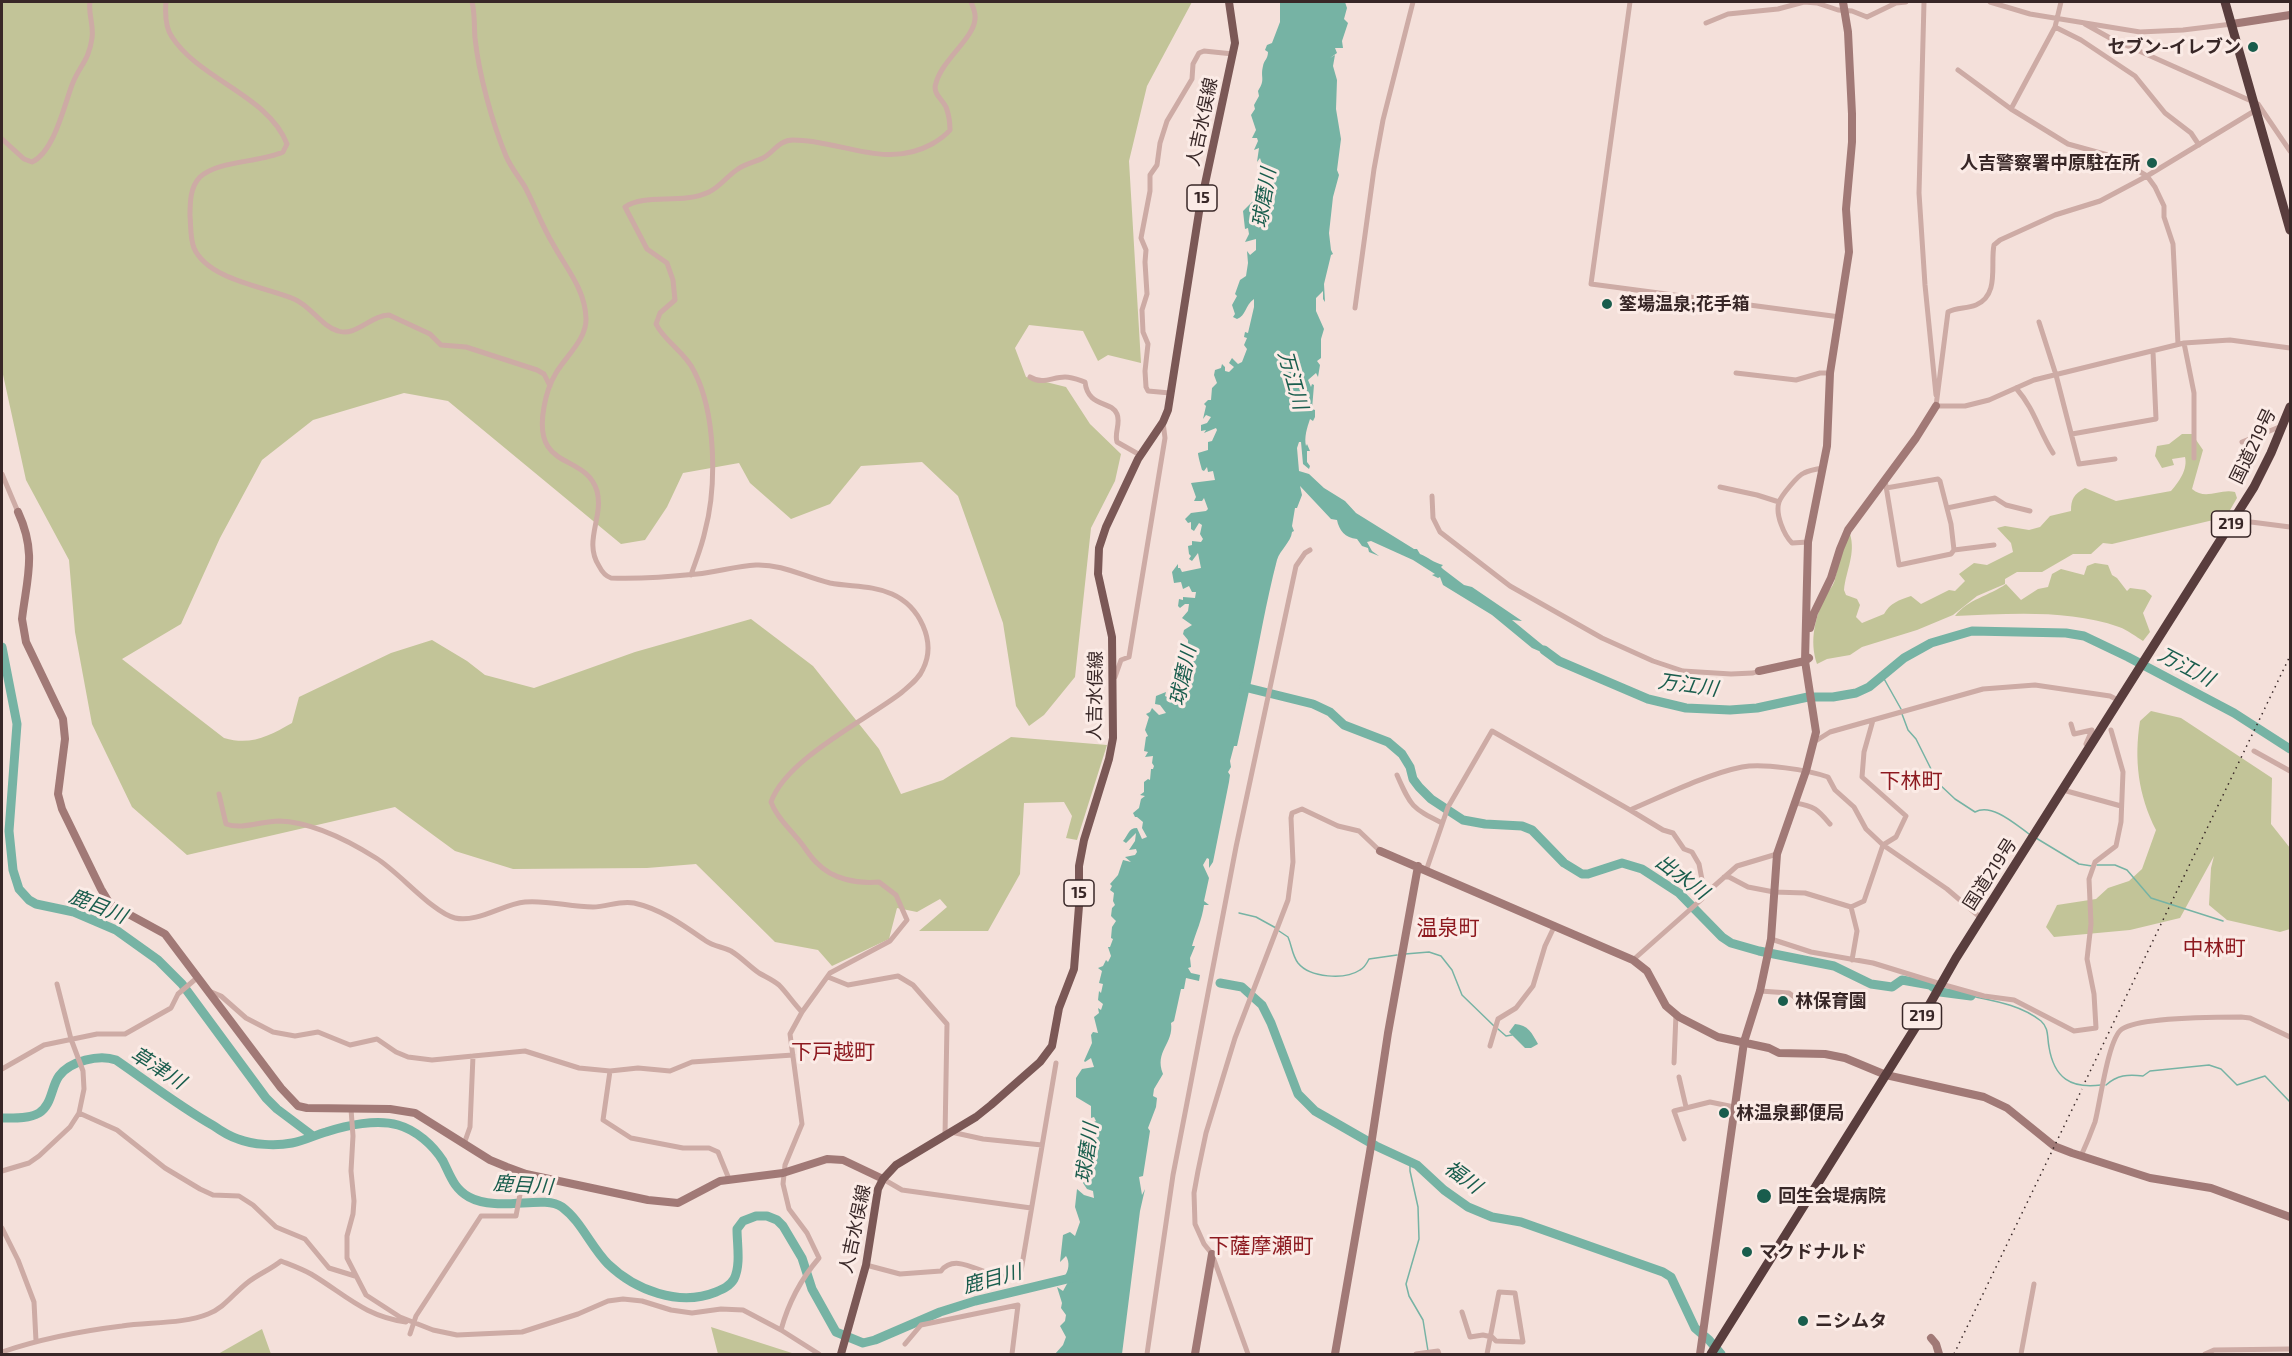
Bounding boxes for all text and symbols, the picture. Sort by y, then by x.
place label: セブン-イレブン [2108,36,2241,58]
marker: セブン-イレブン [2246,40,2260,54]
street label: 人吉水俣線 [1182,76,1222,168]
place label: 人吉警察署中原駐在所 [1960,152,2140,174]
marker: 人吉警察署中原駐在所 [2145,156,2159,170]
water label: 球磨川 [1247,166,1281,230]
road number: 15 [1187,185,1217,211]
place label: 筌場温泉;花手箱 [1619,293,1750,315]
marker: 筌場温泉;花手箱 [1600,297,1614,311]
water label: 万江川 [1273,348,1313,412]
street label: 国道219号 [2225,405,2281,487]
road number: 219 [2212,511,2250,537]
water label: 万江川 [2154,642,2218,692]
water label: 球磨川 [1165,644,1201,708]
street label: 人吉水俣線 [1083,651,1107,741]
water label: 万江川 [1657,669,1719,701]
district label: 下林町 [1880,768,1942,794]
street label: 国道219号 [1959,834,2021,914]
water label: 出水川 [1651,849,1713,905]
road number: 15 [1064,880,1094,906]
water label: 鹿目川 [66,884,130,928]
district label: 温泉町 [1417,915,1479,941]
district label: 中林町 [2183,935,2245,961]
place label: 林保育園 [1795,990,1867,1012]
marker: 林保育園 [1776,994,1790,1008]
road number: 219 [1902,1003,1942,1029]
district label: 下戸越町 [791,1039,875,1065]
water label: 草津川 [126,1042,190,1094]
place label: 林温泉郵便局 [1736,1102,1844,1124]
marker: 林温泉郵便局 [1717,1106,1731,1120]
water label: 球磨川 [1071,1122,1103,1184]
water label: 福川 [1440,1156,1486,1198]
water label: 鹿目川 [492,1171,554,1199]
street label: 人吉水俣線 [835,1183,875,1275]
place label: 回生会堤病院 [1778,1185,1886,1207]
marker: 回生会堤病院 [1755,1187,1773,1205]
district label: 下薩摩瀬町 [1209,1233,1313,1259]
place label: マクドナルド [1759,1241,1867,1263]
marker: マクドナルド [1740,1245,1754,1259]
water label: 鹿目川 [960,1260,1024,1298]
place label: ニシムタ [1815,1310,1887,1332]
marker: ニシムタ [1796,1314,1810,1328]

